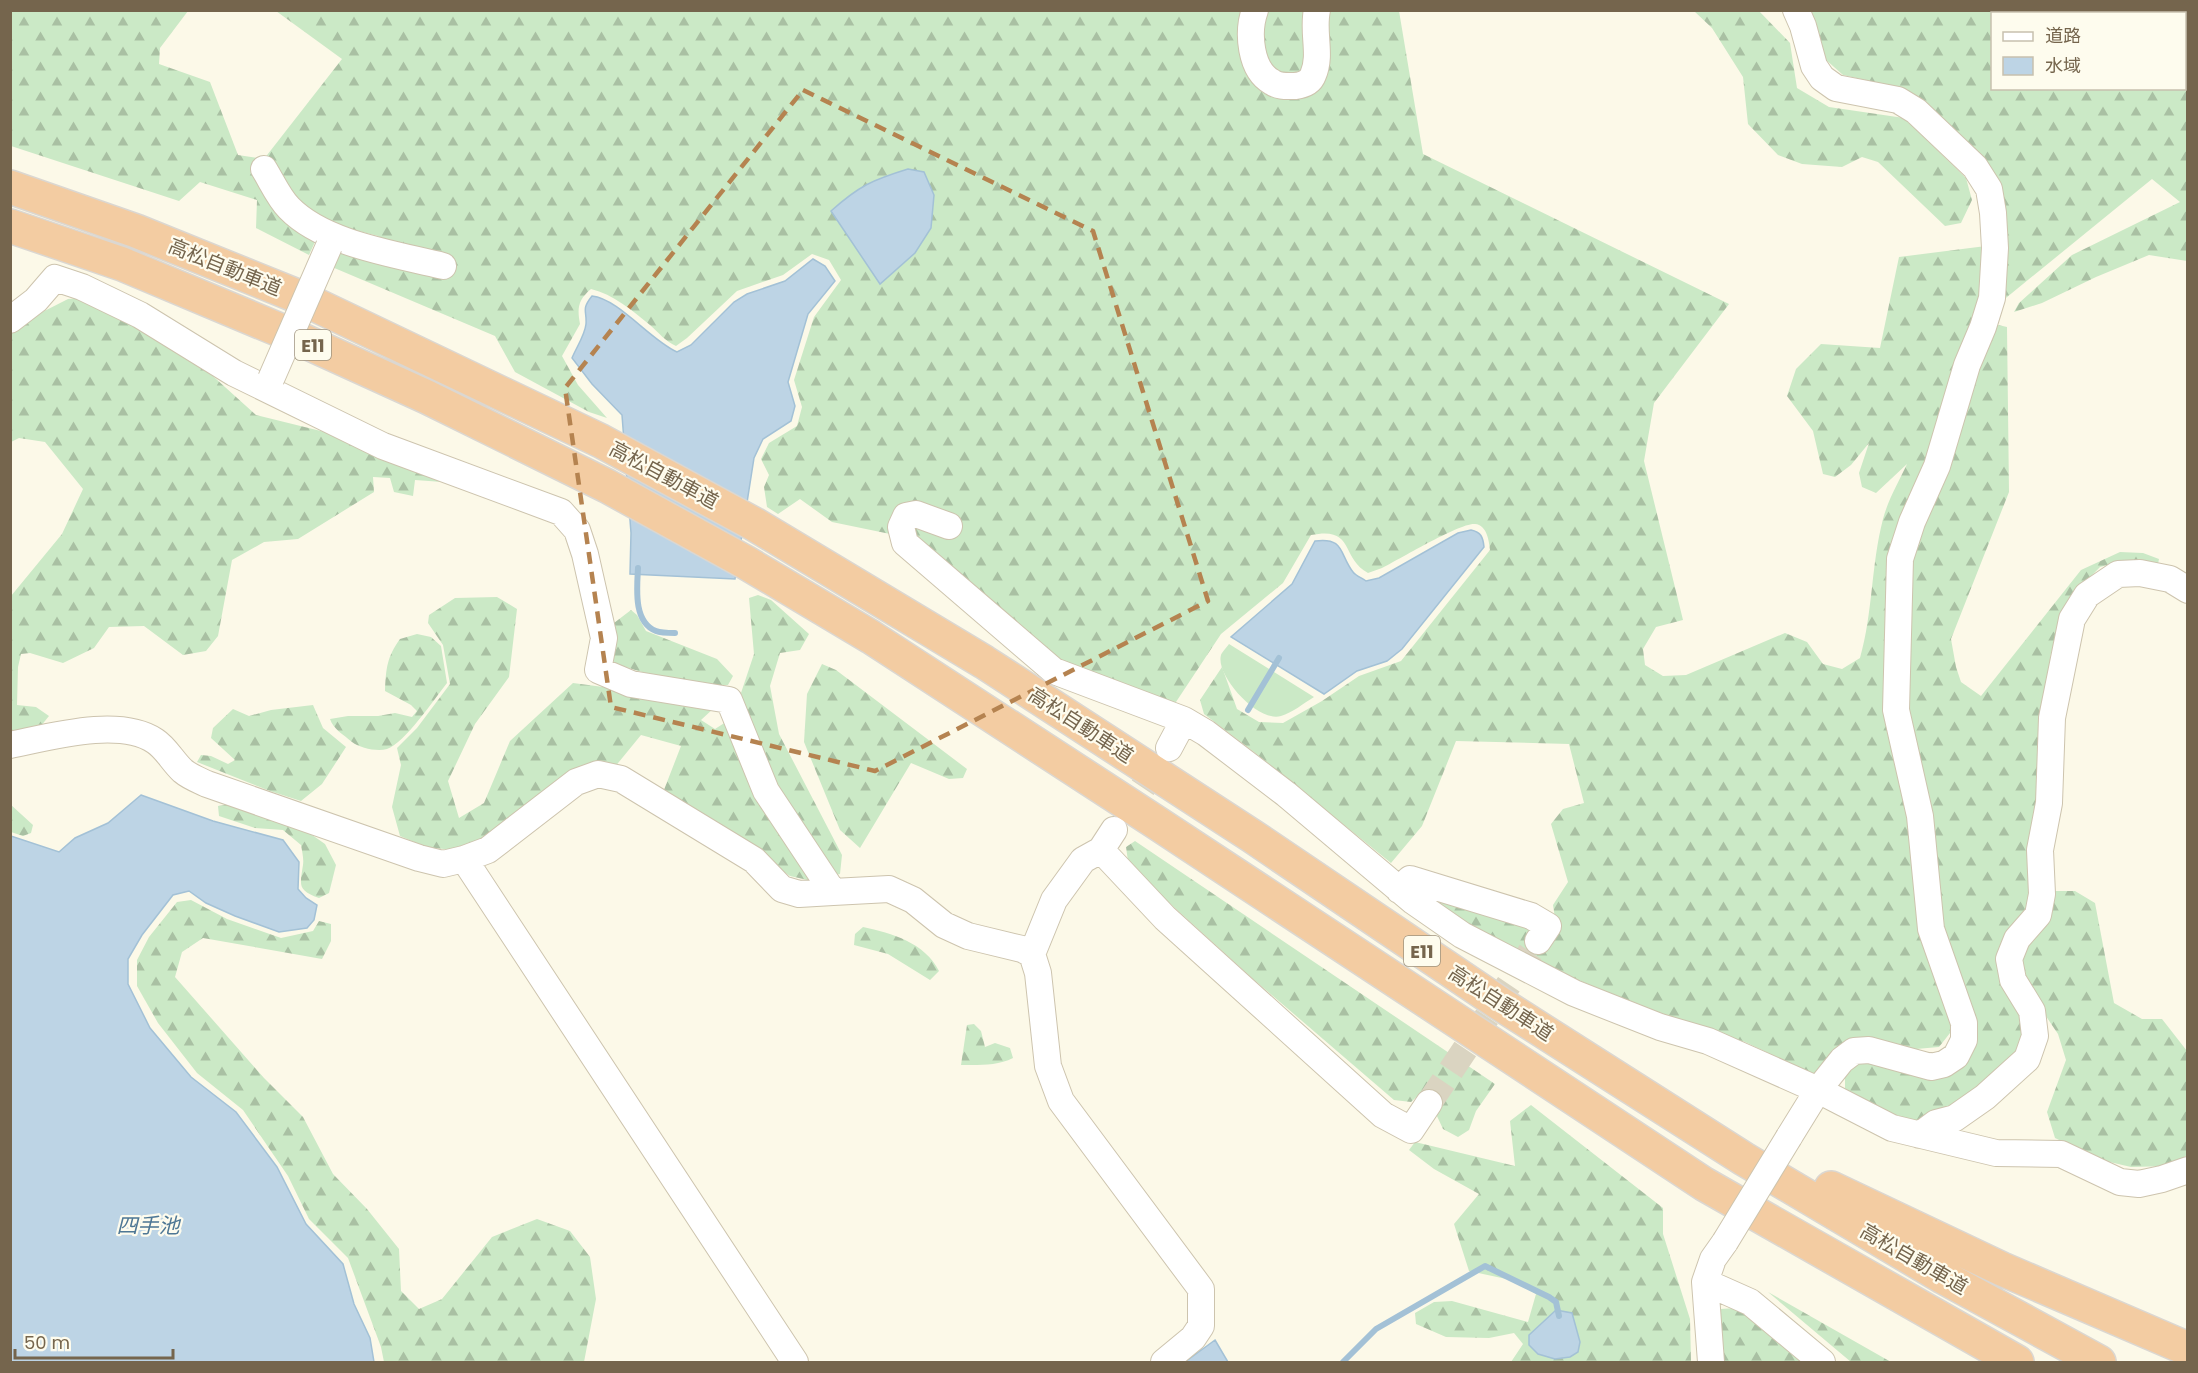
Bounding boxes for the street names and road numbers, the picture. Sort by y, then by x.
street label: 高松自動車道 [164,232,286,302]
road number: E11 [295,330,331,360]
street label: 高松自動車道 [604,434,724,516]
street label: 高松自動車道 [1023,681,1139,769]
road number: E11 [1404,936,1440,966]
street label: 高松自動車道 [1443,959,1559,1047]
street label: 高松自動車道 [1855,1217,1973,1301]

